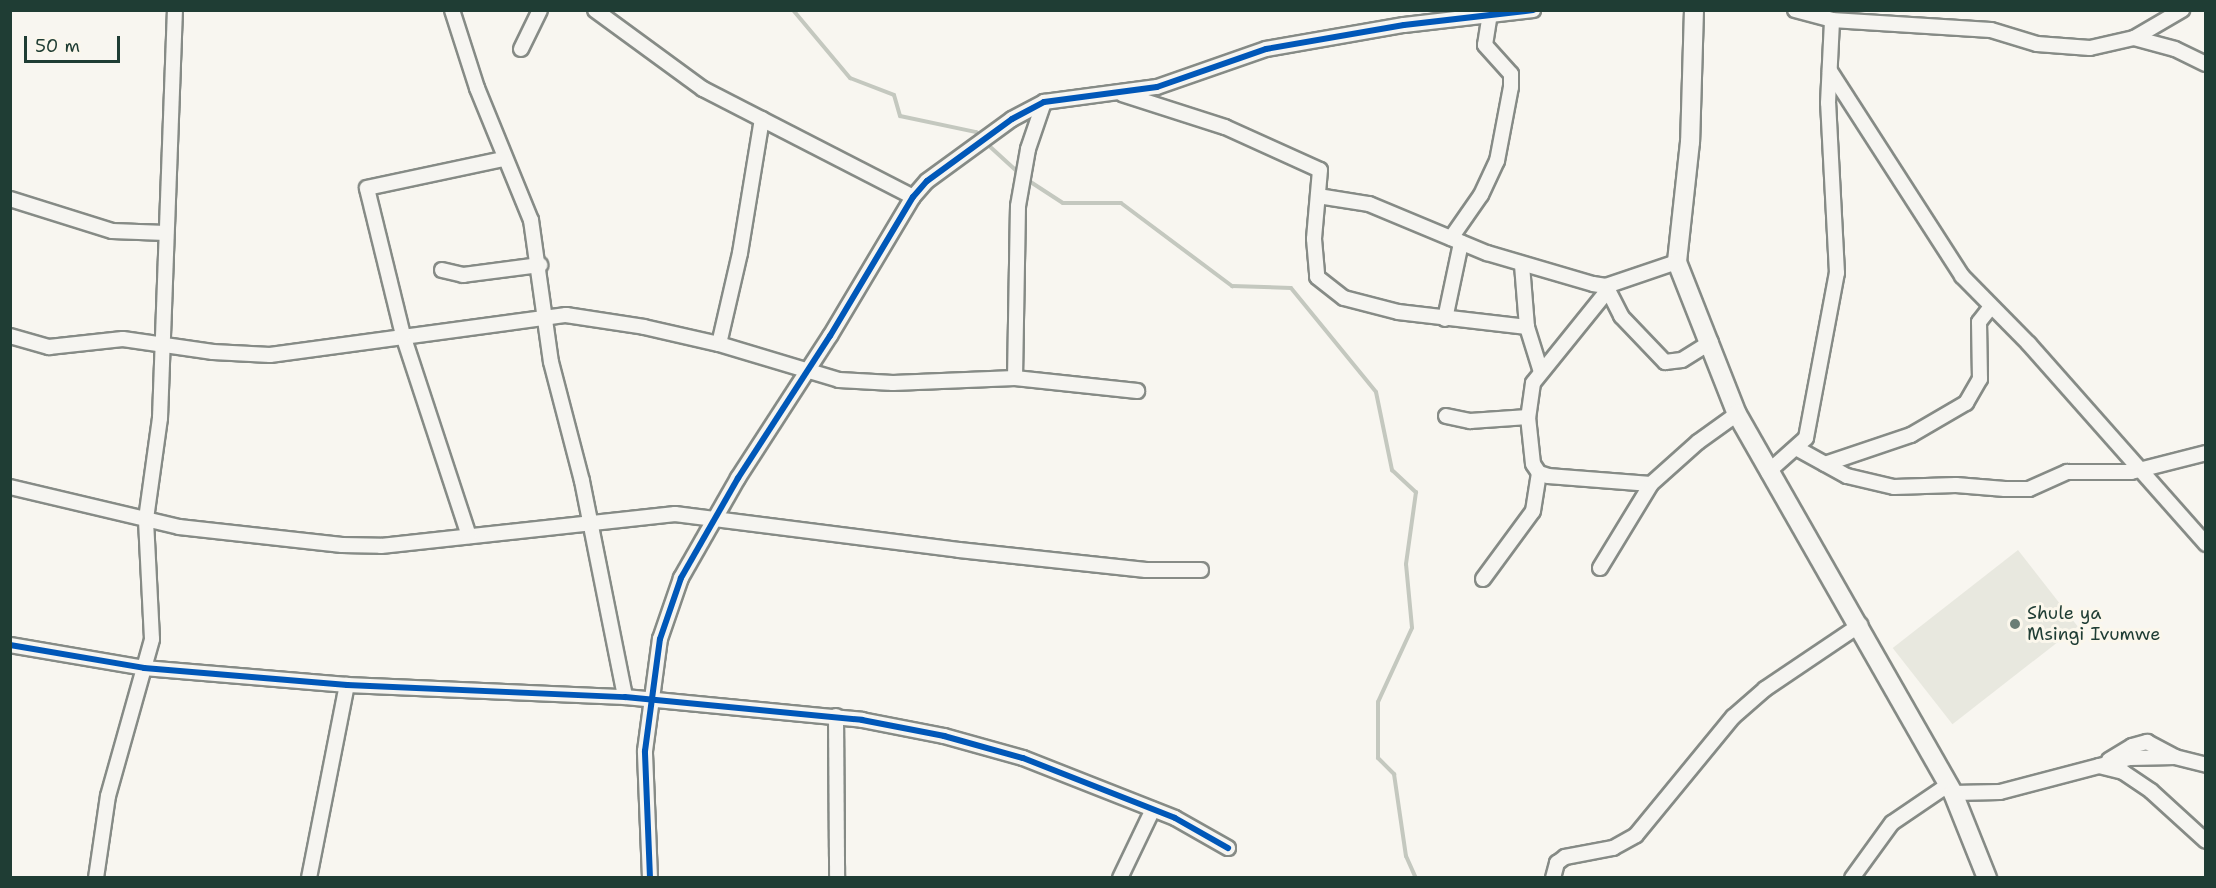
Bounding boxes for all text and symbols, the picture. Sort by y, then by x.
scale bar [27,24,123,62]
text: 50 m [35,34,80,58]
place label: Shule ya Msingi Ivumwe [2027,603,2160,646]
marker: Shule ya Msingi Ivumwe [2008,617,2022,631]

